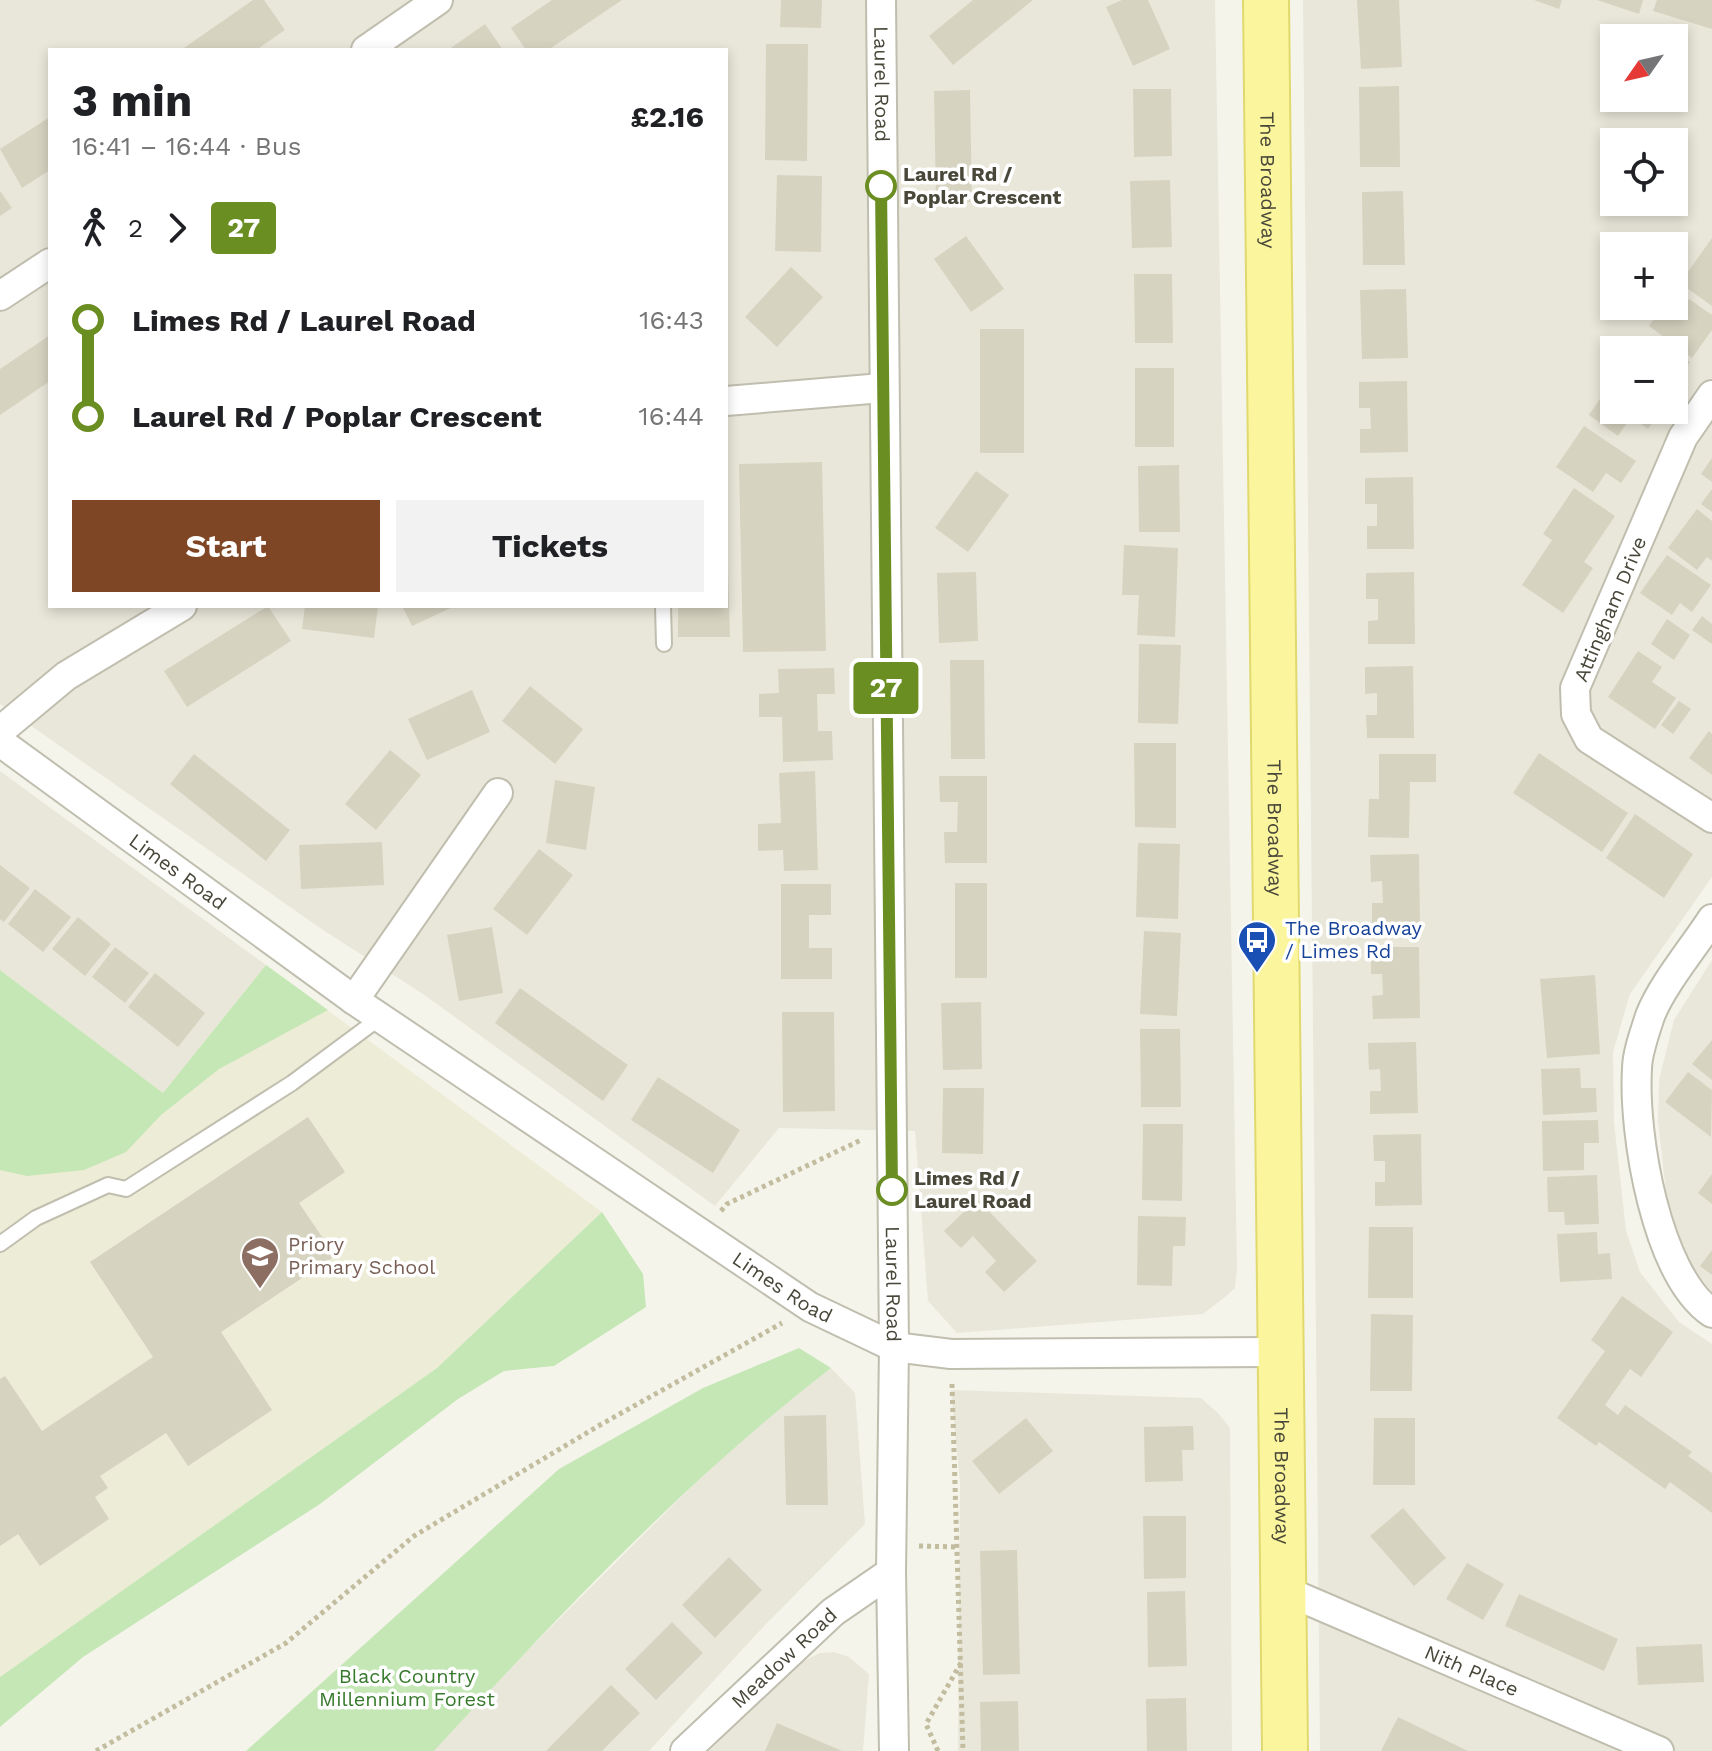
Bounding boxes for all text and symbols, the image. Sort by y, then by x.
north arrow [1600,24,1688,112]
map controls [1600,24,1688,424]
street label: Laurel Road [869,26,894,142]
text: 3 min [72,75,192,127]
text: £2.16 [630,99,704,134]
street label: The Broadway [1255,111,1281,249]
button: locate [1600,128,1688,216]
text: 16:41 – 16:44 · Bus [72,131,301,161]
place label: Laurel Rd / Poplar Crescent [903,162,1061,209]
marker: Laurel Rd / Poplar Crescent [866,171,896,201]
icon: walk [72,206,116,250]
icon: forward [155,206,199,250]
text: 27 [227,211,260,244]
text: 2 [128,213,143,243]
button: + [1600,232,1688,320]
text: Limes Rd / Laurel Road [132,303,476,338]
text: 16:43 [639,305,704,335]
button: − [1600,336,1688,424]
text: Laurel Rd / Poplar Crescent [132,399,542,434]
text: 16:44 [639,401,704,431]
button: Start [72,500,380,592]
button: Tickets [396,500,704,592]
street label: Attingham Drive [1569,533,1651,685]
line badge: 27 [850,662,922,714]
text: 27 [869,671,903,704]
street label: The Broadway [1262,759,1288,897]
street label: Limes Road [125,828,231,915]
place label: The Broadway / Limes Rd [1285,916,1422,963]
bus stop icon: The Broadway / Limes Rd [1236,919,1278,974]
place label: Limes Rd / Laurel Road [914,1166,1032,1213]
marker: Limes Rd / Laurel Road [877,1175,907,1205]
street label: Laurel Road [881,1226,906,1342]
place label: Priory Primary School [288,1232,435,1279]
school or university icon: Priory Primary School [239,1235,281,1290]
street label: Limes Road [728,1246,836,1328]
street label: The Broadway [1269,1407,1295,1545]
street label: Meadow Road [726,1603,842,1713]
street label: Nith Place [1421,1640,1522,1701]
park label: Black Country Millennium Forest [319,1664,496,1711]

